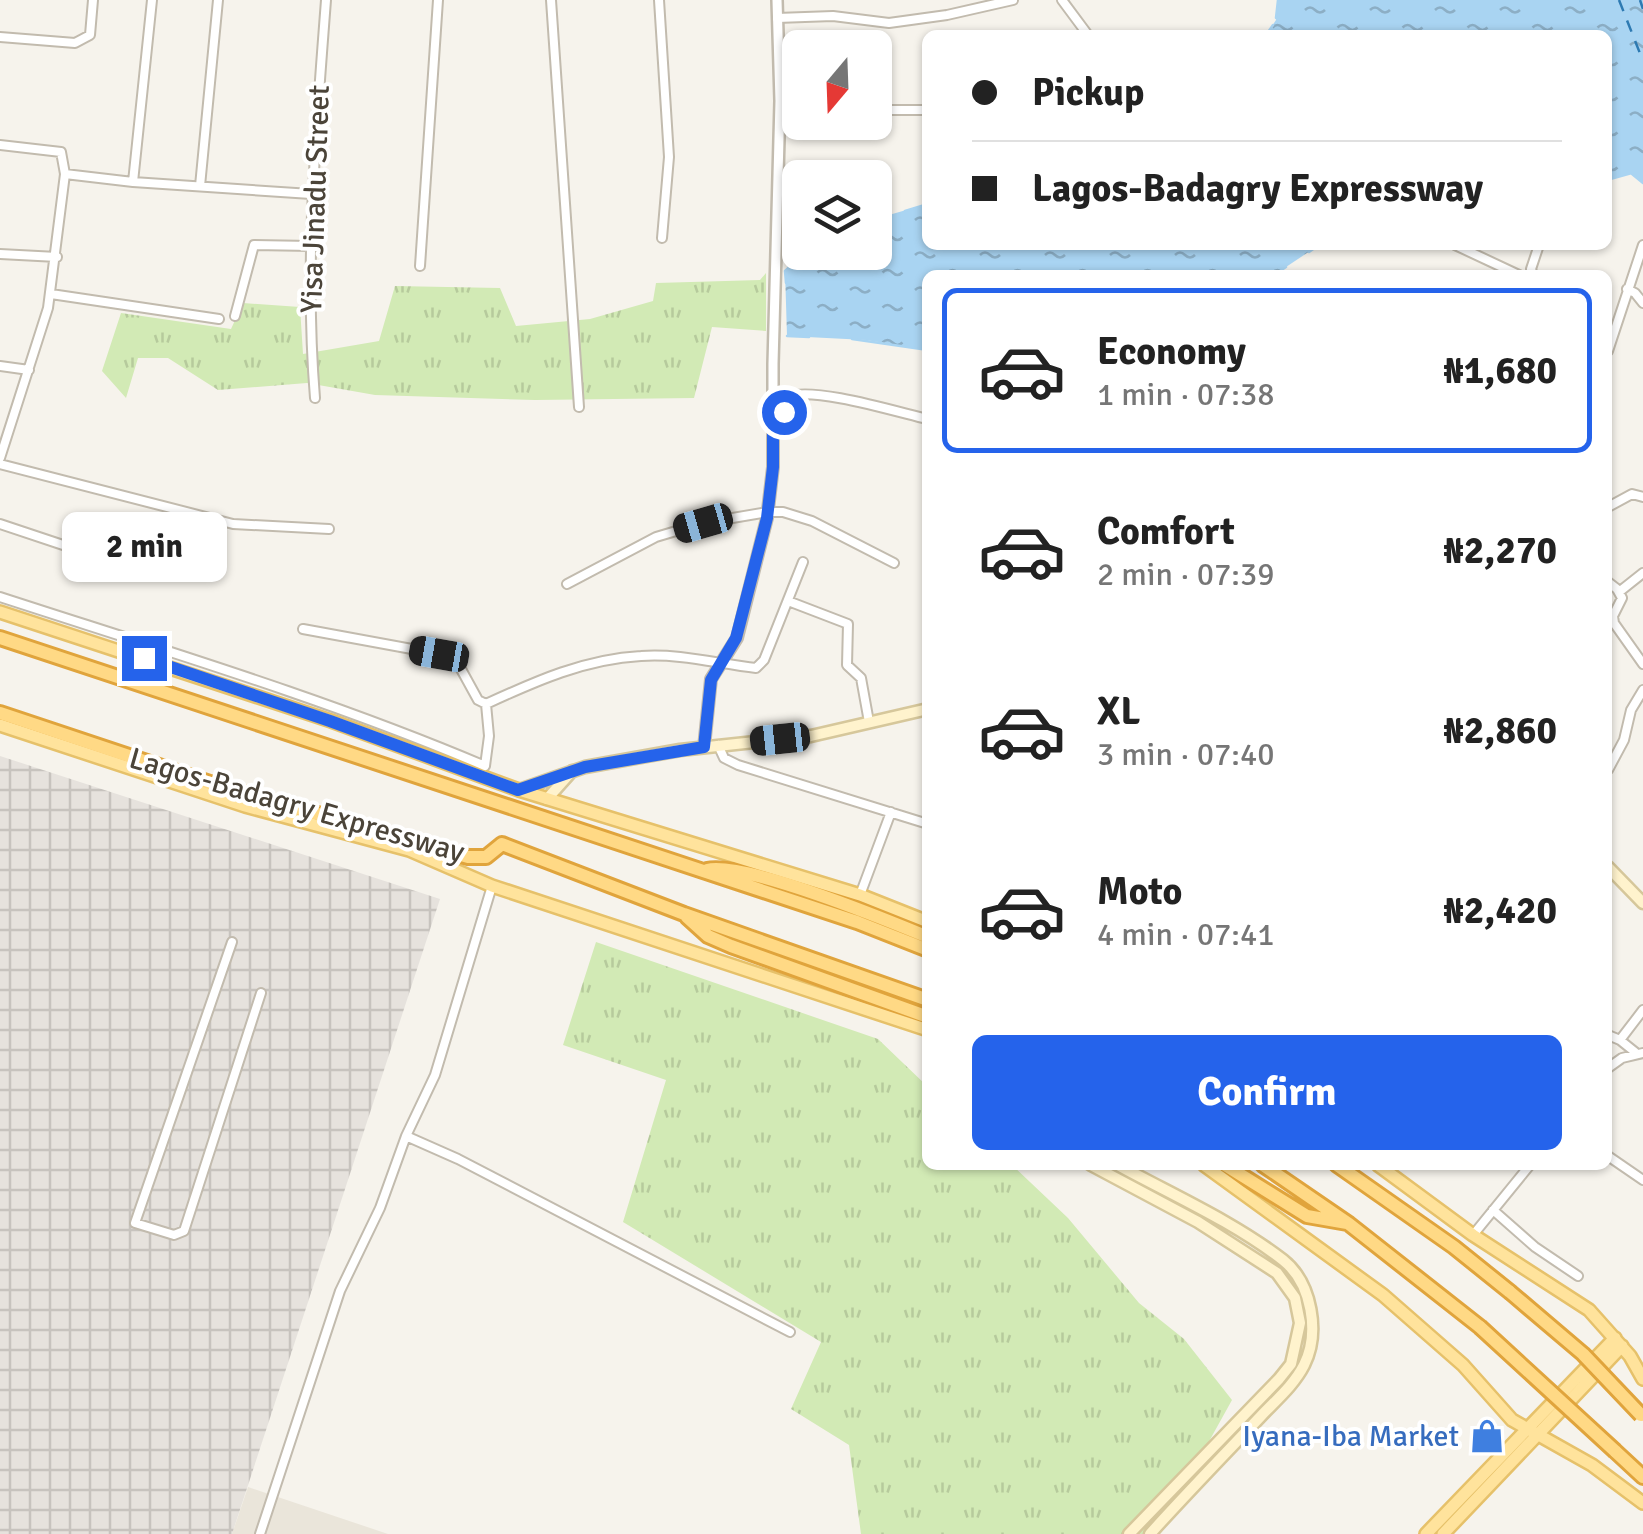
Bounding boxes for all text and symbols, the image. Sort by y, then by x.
north arrow [782,30,892,140]
map controls [782,30,892,270]
text: Pickup [1032,69,1144,116]
street label: Yisa Jinadu Street [293,84,338,314]
button: layers [782,160,892,270]
text: Lagos-Badagry Expressway [1032,165,1483,212]
icon: car [977,326,1067,416]
text: Economy [1097,328,1246,375]
text: ₦1,680 [1443,347,1557,394]
text: 1 min · 07:38 [1097,375,1275,414]
route start [762,390,807,435]
car [670,500,736,546]
icon: car [977,506,1067,596]
text: Comfort [1097,508,1235,555]
callout: 2 min [62,513,226,583]
text: 2 min [106,527,183,566]
text: ₦2,270 [1443,527,1557,574]
text: 2 min · 07:39 [1097,555,1275,594]
car [407,634,471,674]
route end [122,636,167,681]
icon: car [977,686,1067,776]
text: XL [1097,688,1140,735]
text: ₦2,860 [1443,707,1557,754]
car [749,721,811,757]
text: 3 min · 07:40 [1097,735,1275,774]
street label: Lagos-Badagry Expressway [125,740,469,871]
icon: car [977,866,1067,956]
text: Moto [1097,868,1182,915]
text: ₦2,420 [1443,887,1557,934]
text: 4 min · 07:41 [1097,915,1275,954]
button: Confirm [972,1035,1562,1150]
shop icon: Iyana-Iba Market [1468,1417,1506,1455]
place label: Iyana-Iba Market [1242,1418,1459,1455]

